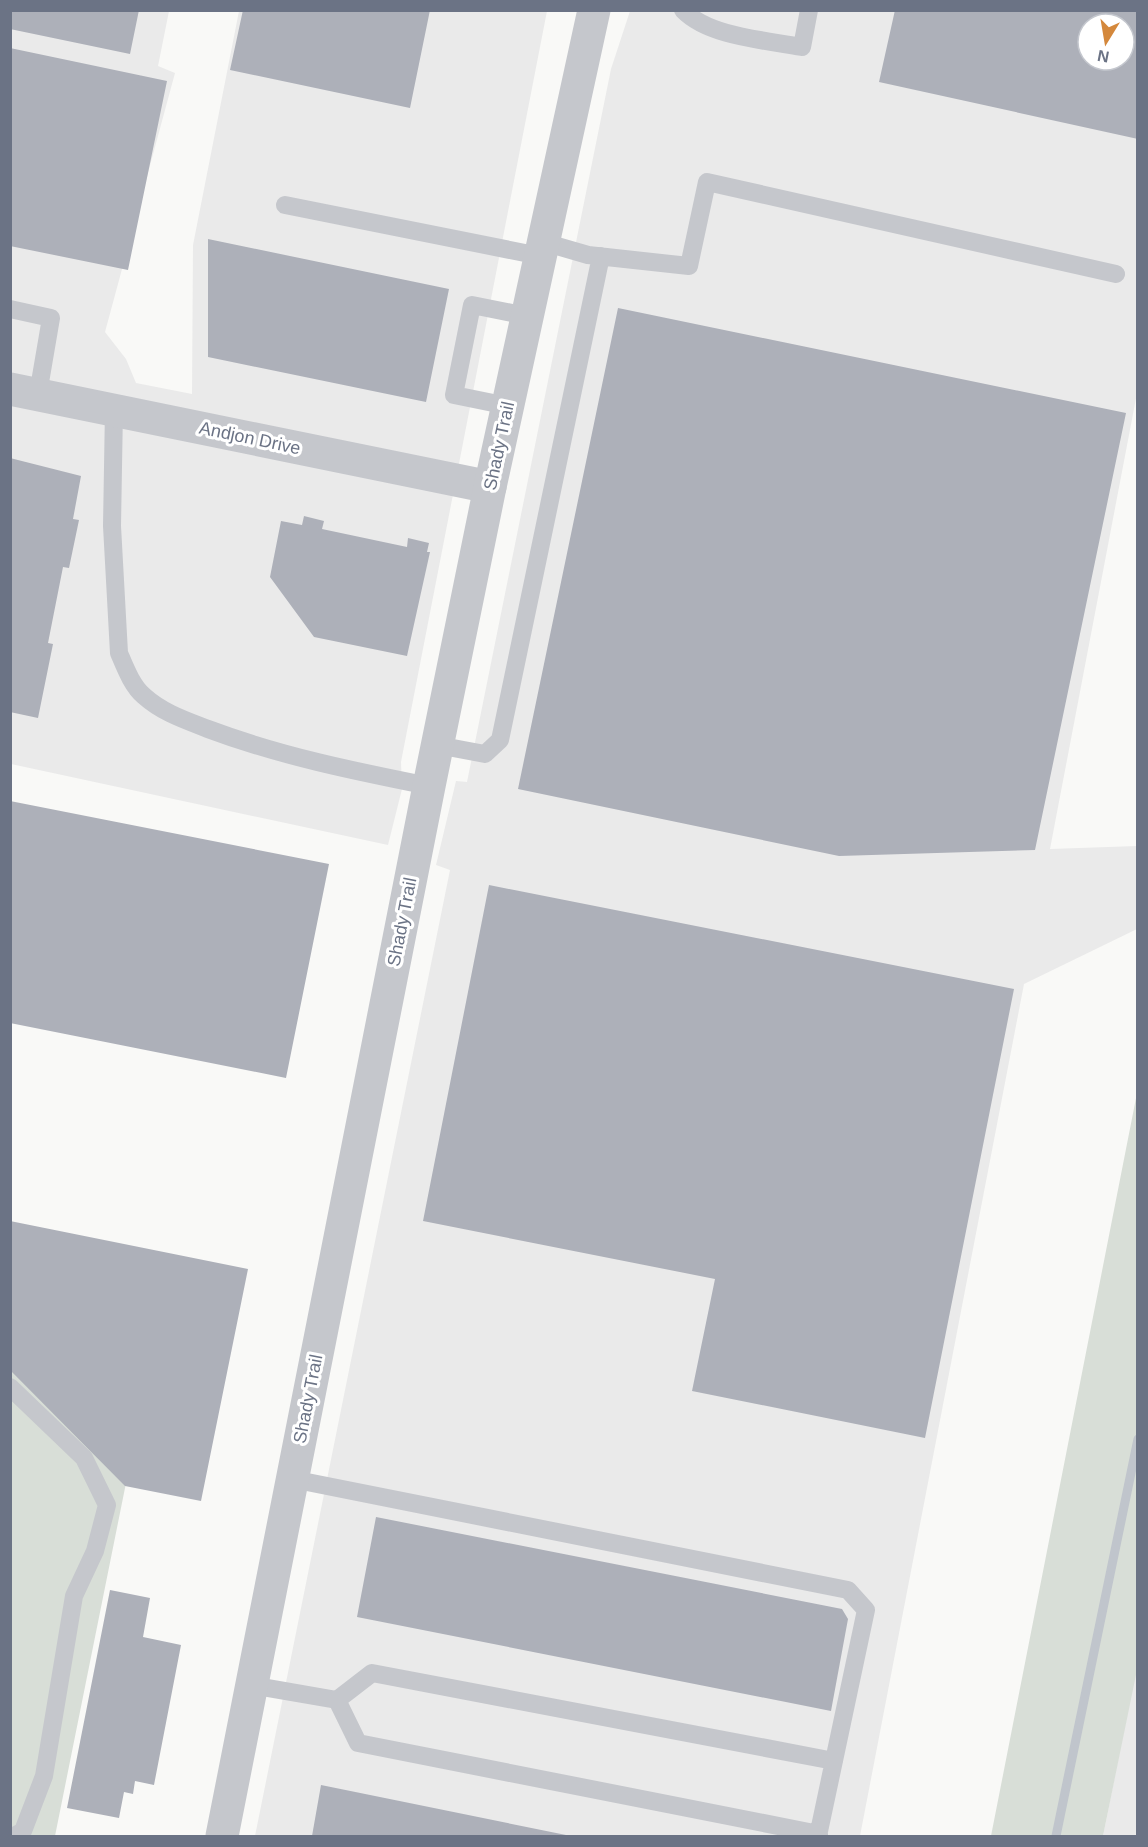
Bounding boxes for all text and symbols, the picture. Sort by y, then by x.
north arrow [1076,12,1136,72]
text: N [1096,47,1111,66]
street label: Shady Trail [480,400,518,492]
street label: Andjon Drive [198,418,302,458]
street label: Shady Trail [384,876,420,968]
street label: Shady Trail [290,1353,326,1445]

